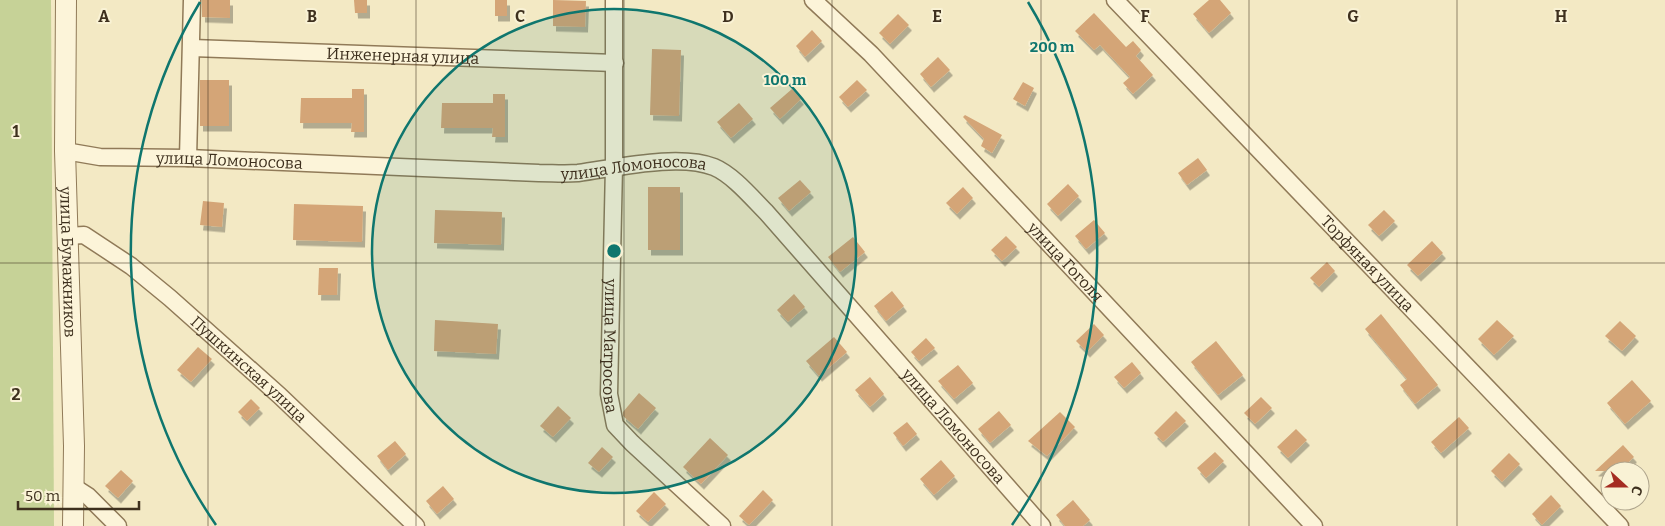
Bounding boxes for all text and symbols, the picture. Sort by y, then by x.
text: A [98,7,110,26]
text: B [307,7,317,26]
text: C [515,7,525,26]
text: D [722,7,734,26]
text: E [932,7,942,26]
text: F [1141,7,1150,26]
text: G [1347,7,1359,26]
text: H [1555,7,1568,26]
text: 200 m [1030,38,1075,56]
street label: Инженерная улица [326,43,480,68]
text: 100 m [764,71,807,89]
text: 1 [13,122,20,141]
street label: улица Ломоносова [155,148,303,172]
street label: улица Ломоносова [560,152,709,183]
street label: улица Бумажников [57,185,80,338]
street label: Торфяная улица [1317,211,1418,315]
street label: улица Гоголя [1023,217,1108,305]
centre of rings [605,242,623,260]
street label: улица Матросова [599,278,622,415]
street label: Пушкинская улица [187,312,311,426]
street label: улица Ломоносова [898,364,1010,487]
text: 2 [11,385,21,404]
north arrow [1600,461,1650,511]
scale bar [18,478,139,510]
text: С [1627,483,1646,498]
text: 50 m [25,487,61,505]

